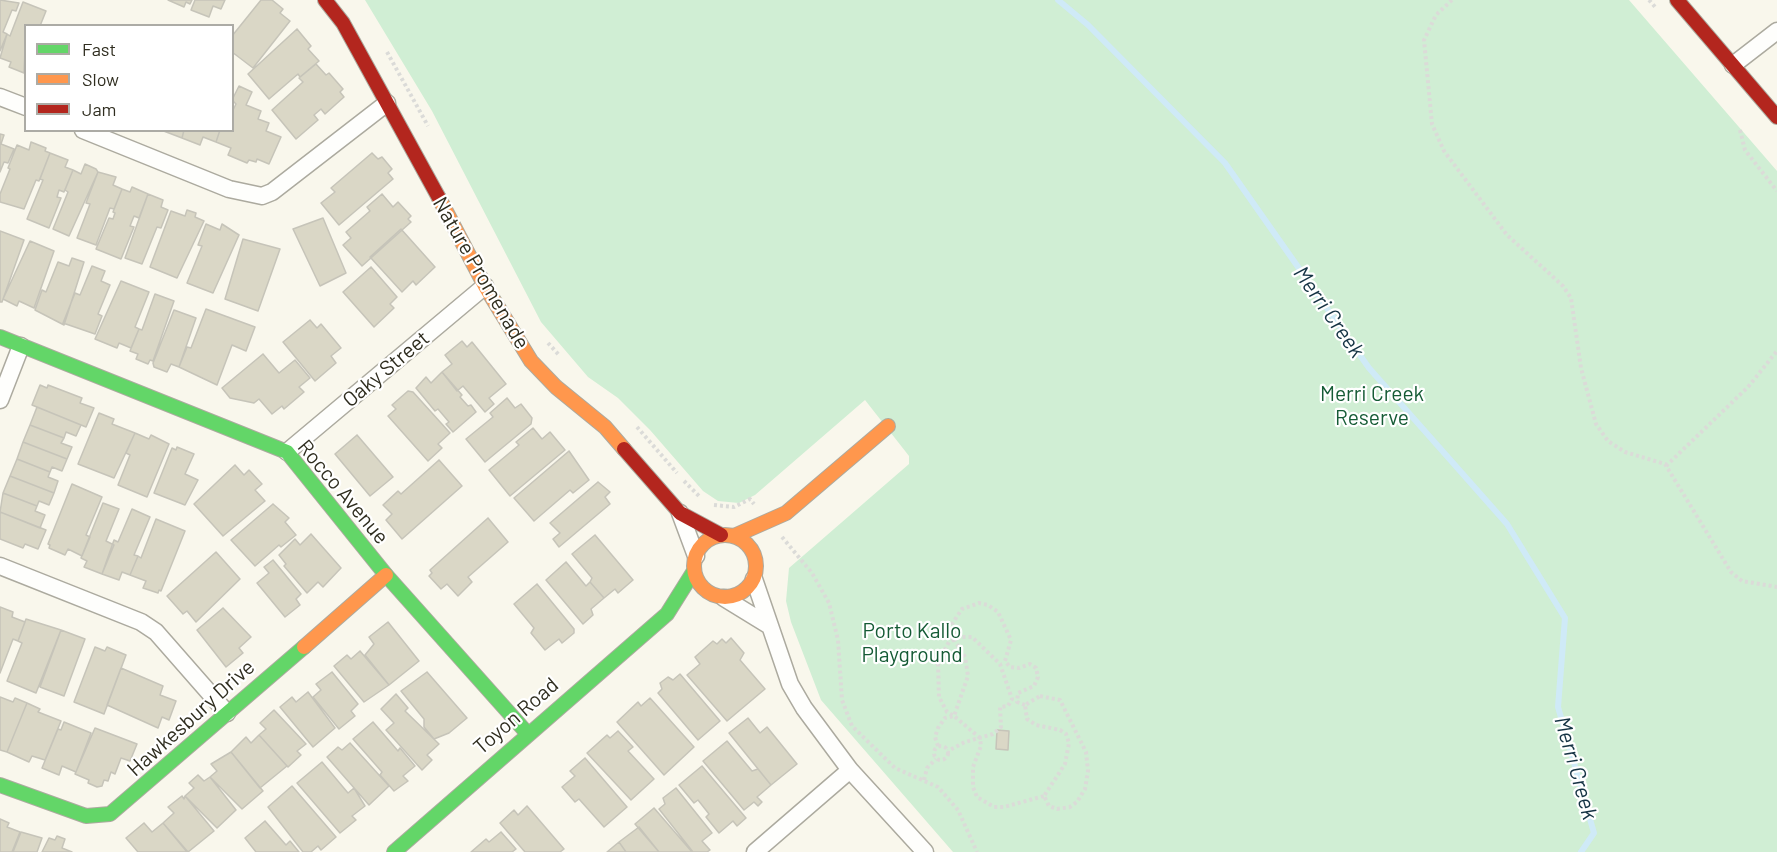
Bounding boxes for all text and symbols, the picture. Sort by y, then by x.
legend [24,24,234,132]
text: Fast [82,38,116,60]
text: Slow [82,68,119,90]
text: Jam [82,98,116,120]
street label: Nature Promenade [427,193,535,353]
water label: Merri Creek [1288,261,1370,363]
street label: Oaky Street [338,325,434,413]
park label: Merri Creek Reserve [1320,381,1424,431]
street label: Rocco Avenue [292,435,394,549]
park label: Porto Kallo Playground [861,618,963,668]
street label: Hawkesbury Drive [122,654,260,782]
street label: Toyon Road [468,672,564,760]
water label: Merri Creek [1549,713,1603,823]

